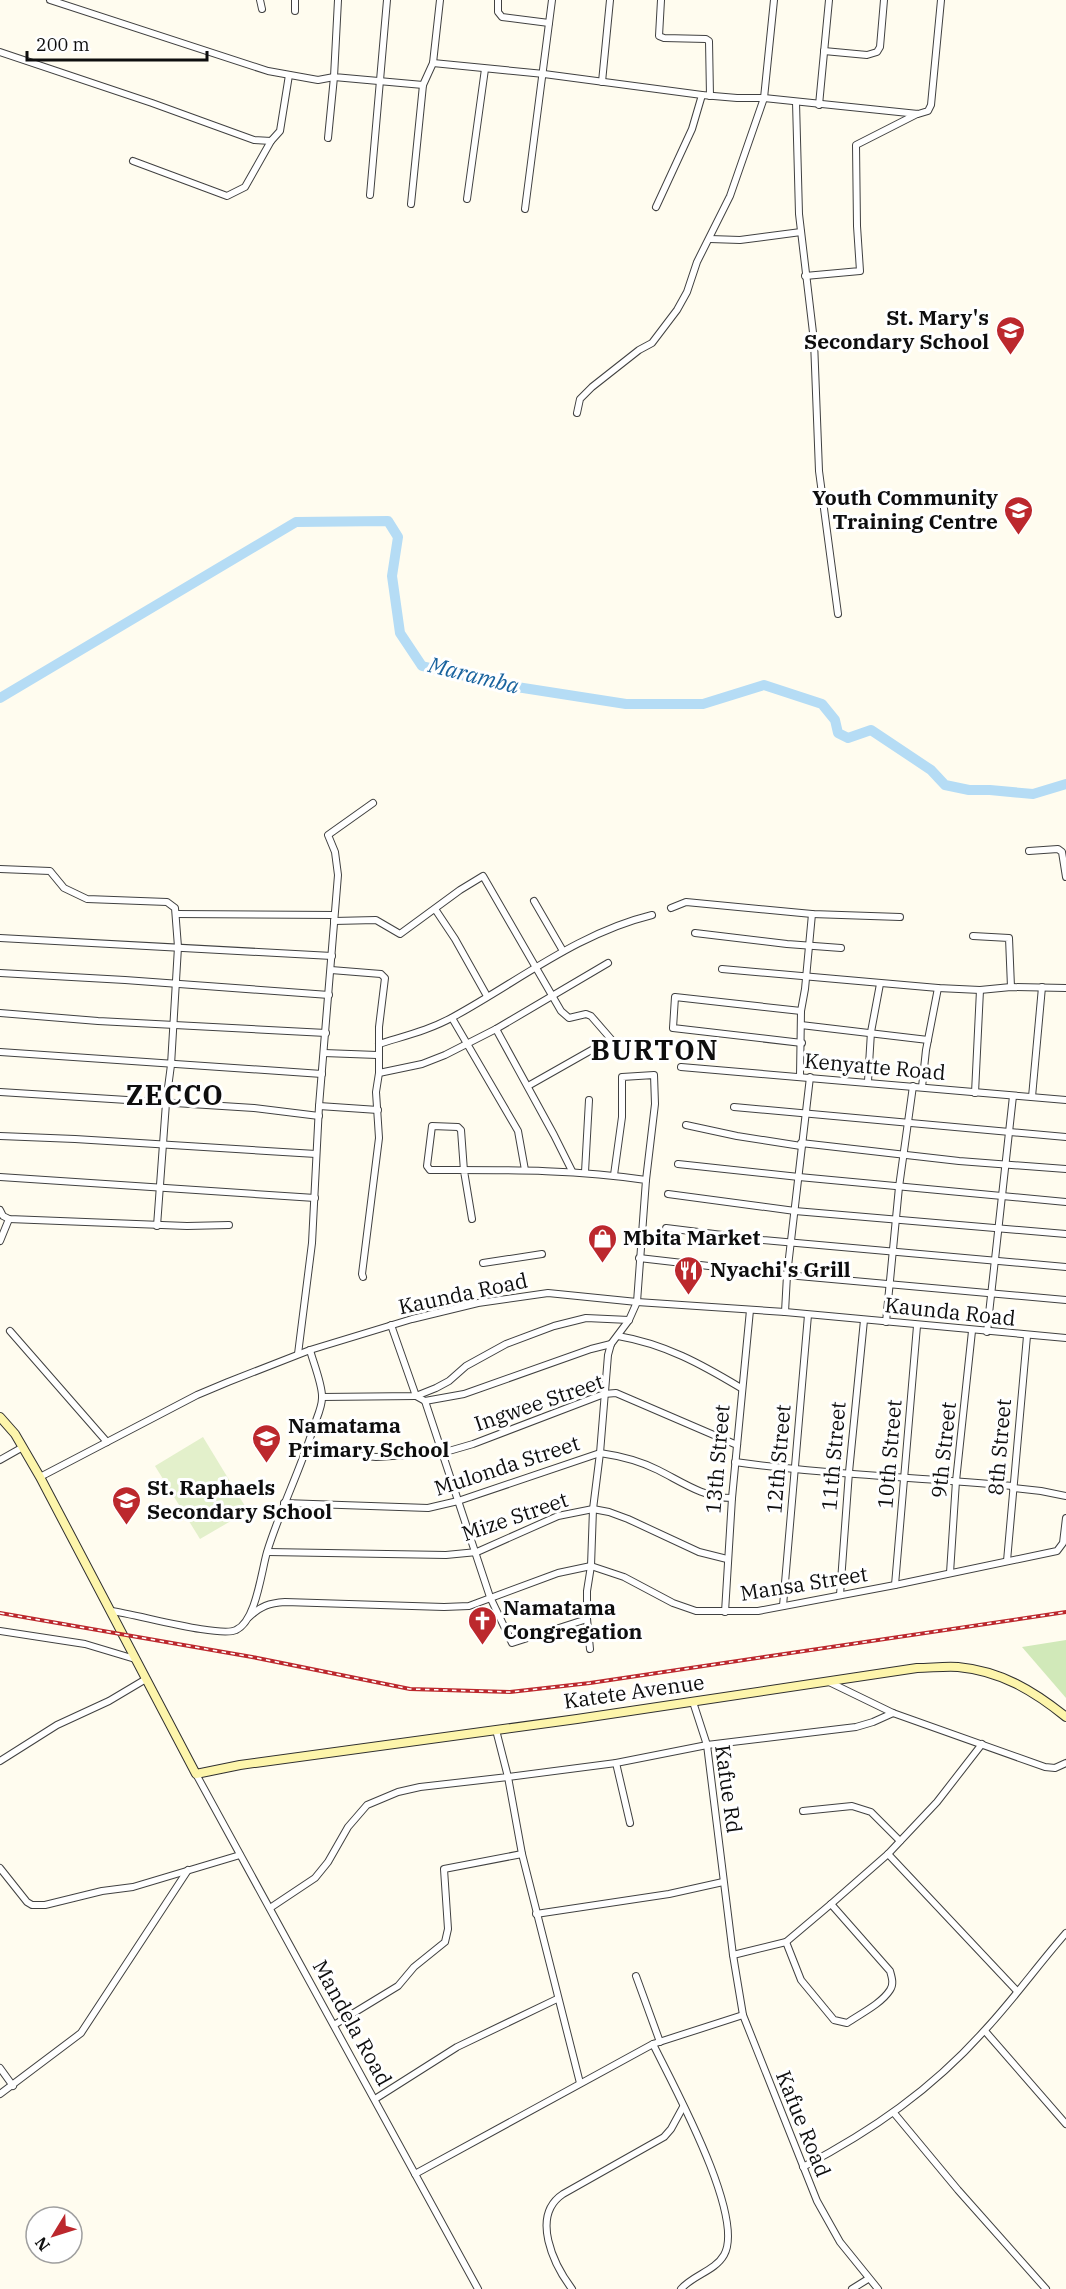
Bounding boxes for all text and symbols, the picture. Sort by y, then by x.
scale bar [27,24,207,62]
text: 200 m [36,33,90,56]
place label: St. Mary's Secondary School [804,303,989,355]
school or university icon: St. Mary's Secondary School [994,314,1026,356]
place label: Youth Community Training Centre [812,483,998,535]
school or university icon: Youth Community Training Centre [1003,494,1035,536]
water label: Maramba [425,649,523,700]
district label: BURTON [591,1032,719,1067]
street label: Kenyatte Road [803,1046,947,1086]
district label: ZECCO [126,1077,224,1112]
shop icon: Mbita Market [586,1222,618,1264]
place label: Mbita Market [623,1223,760,1251]
restaurant icon: Nyachi's Grill [673,1254,705,1296]
place label: Nyachi's Grill [710,1255,851,1283]
street label: Kaunda Road [396,1266,530,1320]
street label: Kaunda Road [883,1290,1017,1332]
street label: Ingwee Street [470,1367,607,1437]
street label: 8th Street [981,1397,1017,1496]
street label: 10th Street [870,1398,908,1510]
street label: 11th Street [814,1400,852,1512]
street label: 9th Street [924,1400,962,1500]
street label: 13th Street [698,1403,736,1515]
street label: 12th Street [759,1403,797,1515]
place label: Namatama Primary School [288,1411,449,1463]
school or university icon: Namatama Primary School [251,1422,283,1464]
street label: Mulonda Street [431,1428,583,1502]
place label: St. Raphaels Secondary School [147,1473,332,1525]
school or university icon: St. Raphaels Secondary School [110,1484,142,1526]
street label: Mize Street [458,1485,571,1547]
street label: Mansa Street [738,1559,870,1607]
place label: Namatama Congregation [503,1593,643,1645]
church icon: Namatama Congregation [466,1604,498,1646]
street label: Katete Avenue [562,1667,706,1715]
street label: Kafue Rd [709,1743,749,1835]
street label: Mandela Road [307,1955,399,2091]
street label: Kafue Road [770,2066,838,2181]
north arrow [24,2205,84,2265]
text: N [30,2233,54,2255]

